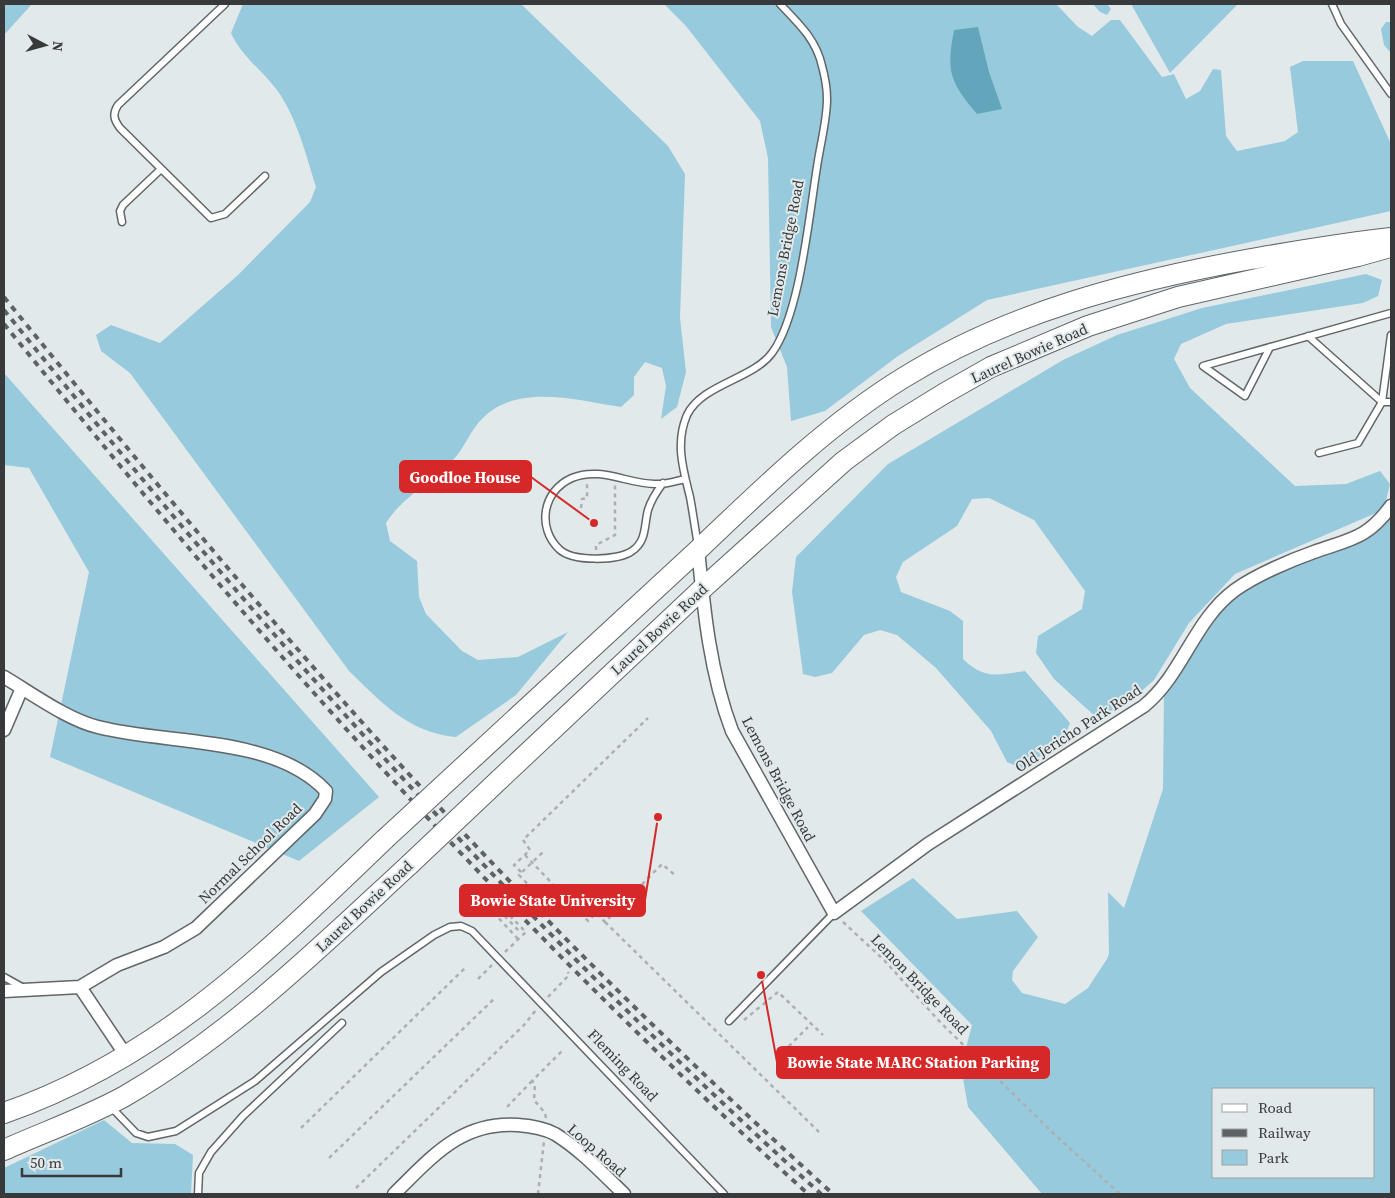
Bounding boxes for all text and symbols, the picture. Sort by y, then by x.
north arrow [20,20,70,70]
text: N [47,40,68,52]
street label: Lemons Bridge Road [761,177,809,318]
street label: Laurel Bowie Road [967,318,1091,388]
callout: Goodloe House [400,461,531,492]
text: Goodloe House [410,466,520,488]
street label: Laurel Bowie Road [606,578,712,680]
street label: Old Jericho Park Road [1011,679,1146,777]
street label: Lemons Bridge Road [737,713,821,846]
street label: Normal School Road [194,798,307,908]
street label: Laurel Bowie Road [311,855,417,957]
callout: Bowie State University [460,885,645,916]
text: Bowie State University [470,889,636,911]
street label: Lemon Bridge Road [866,929,974,1039]
street label: Fleming Road [583,1024,663,1106]
callout: Bowie State MARC Station Parking [777,1047,1049,1078]
text: Bowie State MARC Station Parking [787,1051,1039,1073]
legend [1212,1088,1375,1178]
text: Road [1258,1097,1292,1118]
street label: Loop Road [563,1119,631,1182]
text: Railway [1258,1122,1311,1143]
scale bar [22,1146,121,1178]
text: Park [1258,1147,1290,1168]
text: 50 m [30,1152,62,1173]

